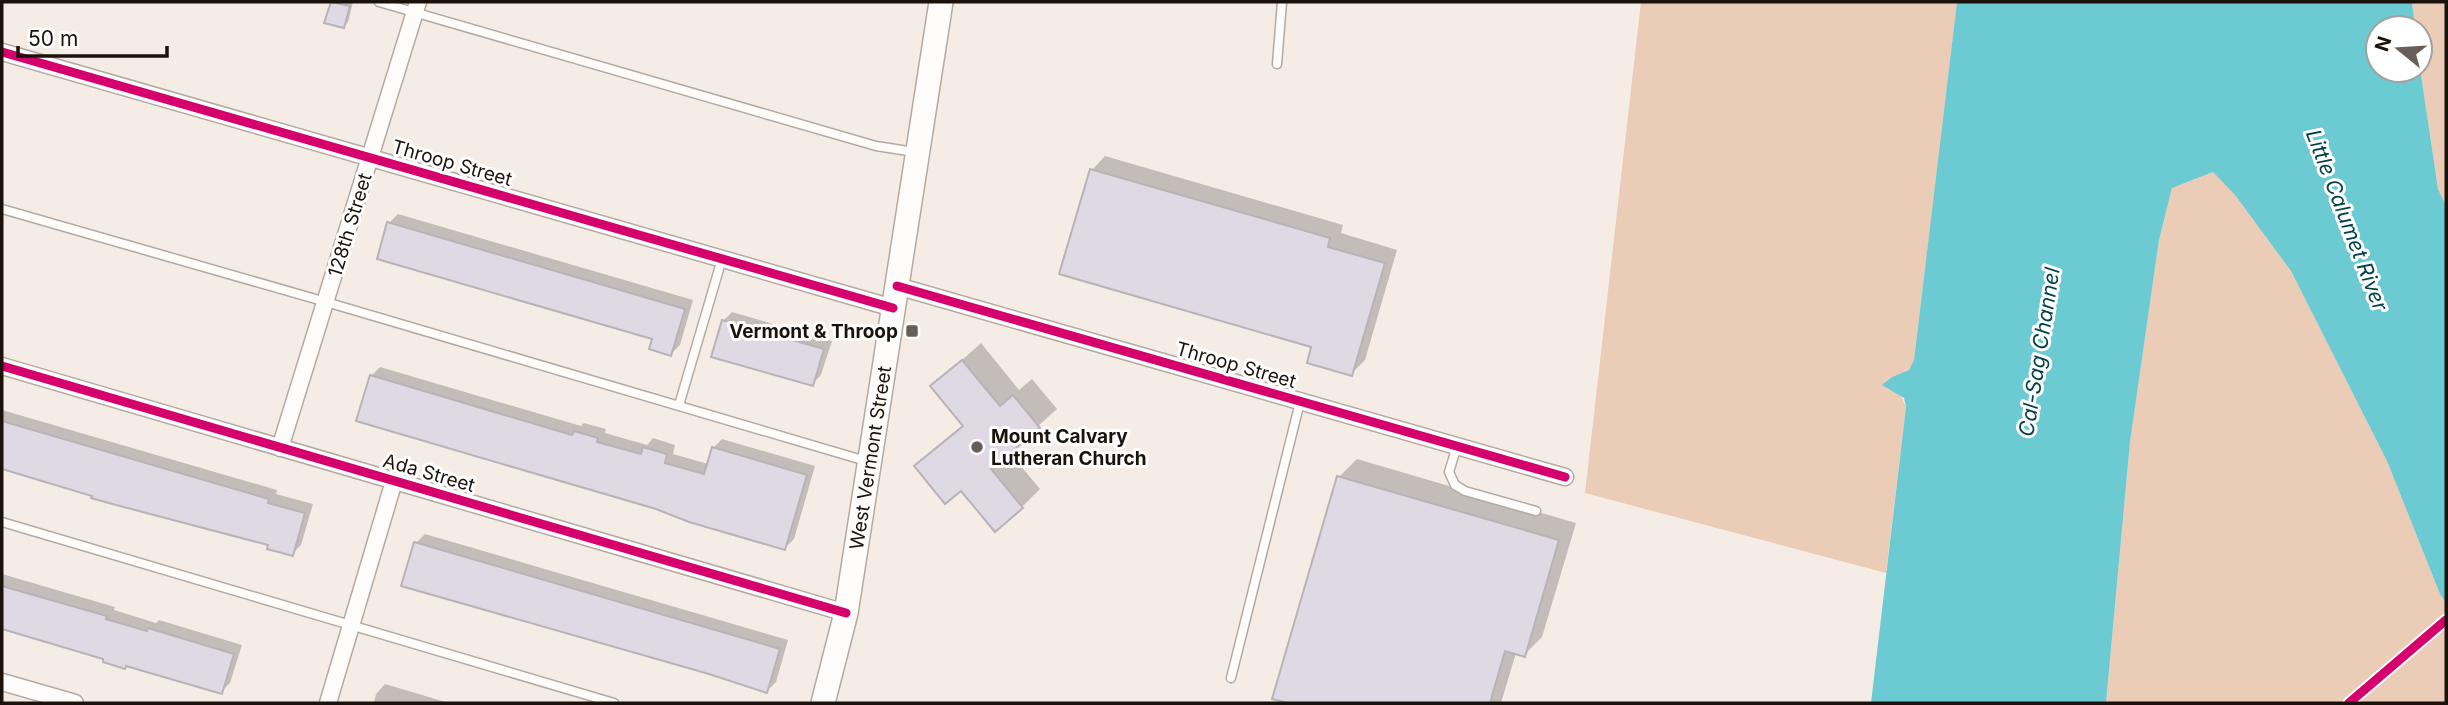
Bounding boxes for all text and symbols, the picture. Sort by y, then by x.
scale bar [18,14,166,58]
north arrow [2364,14,2434,84]
text: 50 m [28,26,78,51]
text: N [2370,33,2396,54]
water label: Little Calumet River [2301,126,2394,315]
street label: Throop Street [389,135,515,191]
street label: 128th Street [323,170,377,280]
water label: Cal-Sag Channel [2013,265,2065,438]
place label: Vermont & Throop [729,320,898,343]
marker: Vermont & Throop [904,323,920,339]
street label: Throop Street [1173,337,1299,393]
street label: West Vermont Street [845,364,896,551]
place label: Mount Calvary Lutheran Church [991,425,1147,470]
marker: Mount Calvary Lutheran Church [969,439,985,455]
street label: Ada Street [380,449,478,497]

